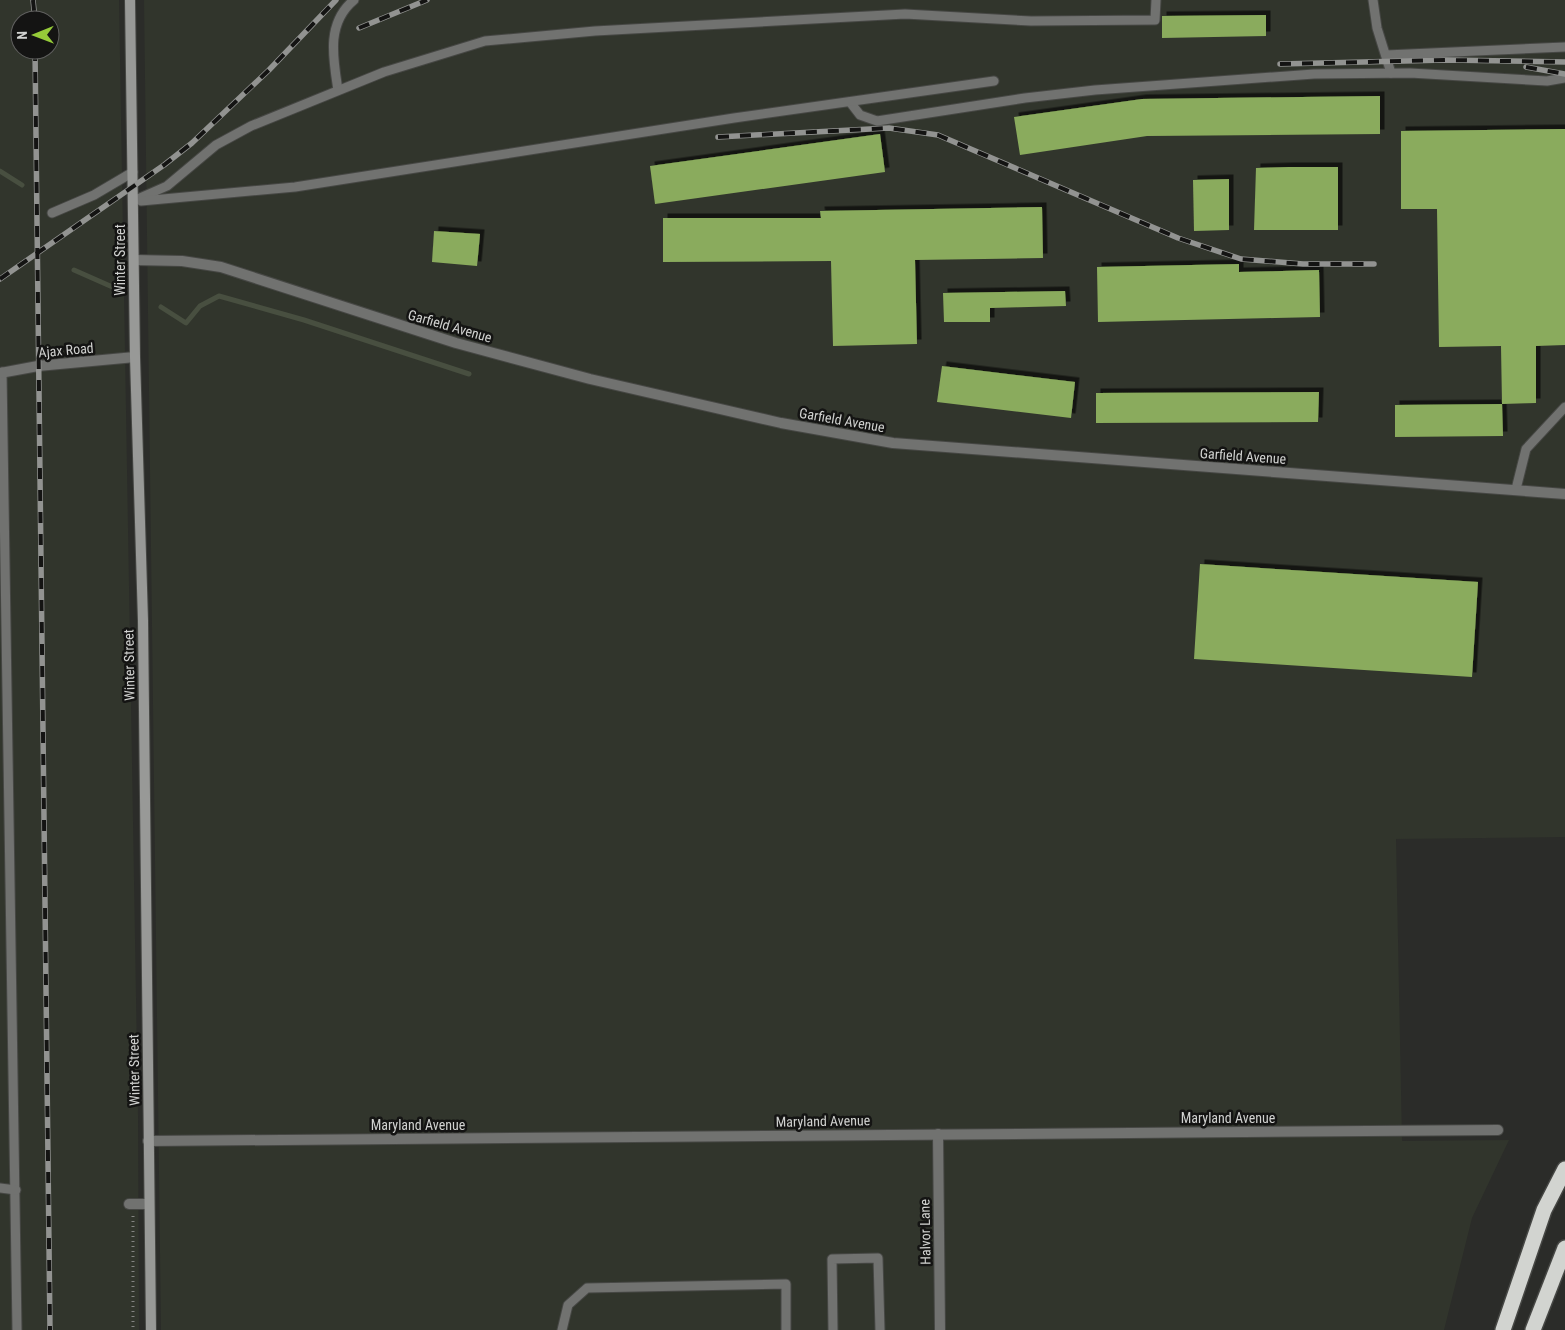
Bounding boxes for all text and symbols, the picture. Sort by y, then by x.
north arrow [10,10,60,60]
text: N [14,31,30,40]
street label: Winter Street [112,224,128,296]
street label: Garfield Avenue [406,306,494,346]
street label: Ajax Road [38,340,94,360]
street label: Garfield Avenue [798,405,886,435]
street label: Garfield Avenue [1199,445,1287,467]
street label: Winter Street [120,629,138,701]
street label: Winter Street [125,1034,143,1106]
street label: Maryland Avenue [1181,1110,1276,1126]
street label: Maryland Avenue [776,1112,871,1130]
street label: Maryland Avenue [371,1117,466,1133]
street label: Halvor Lane [916,1199,934,1265]

